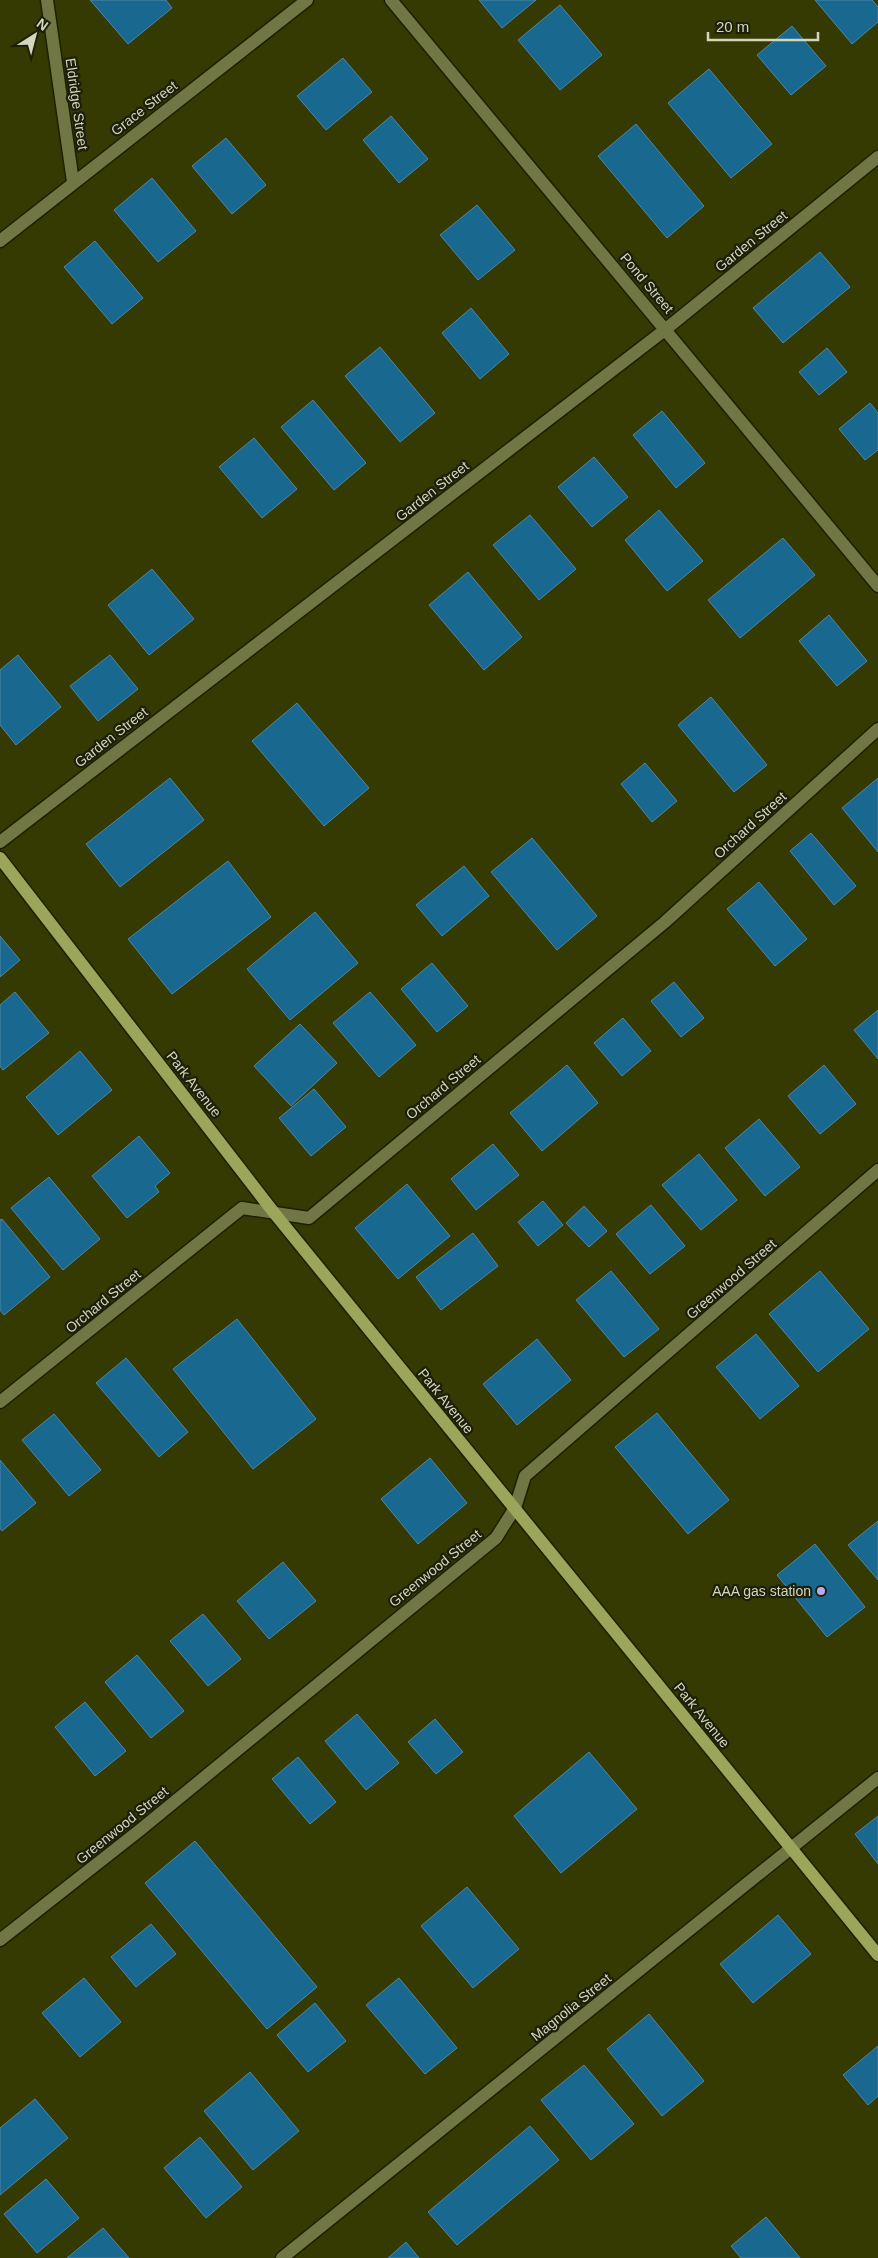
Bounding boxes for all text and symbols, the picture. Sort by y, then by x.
north arrow [10,10,60,60]
scale bar [708,10,818,42]
text: N [34,15,51,34]
text: 20 m [716,18,749,35]
street label: Eldridge Street [63,57,91,151]
street label: Grace Street [108,77,180,139]
street label: Garden Street [712,207,790,275]
street label: Pond Street [617,250,677,317]
street label: Garden Street [392,458,472,524]
street label: Garden Street [71,704,151,770]
street label: Orchard Street [711,788,790,862]
street label: Park Avenue [163,1048,225,1120]
street label: Orchard Street [403,1051,483,1123]
street label: Greenwood Street [683,1236,779,1322]
street label: Orchard Street [62,1266,144,1336]
street label: Park Avenue [415,1365,477,1437]
street label: Greenwood Street [386,1526,484,1610]
place label: AAA gas station [712,1583,811,1599]
marker: AAA gas station [815,1585,827,1597]
street label: Park Avenue [671,1679,733,1751]
street label: Greenwood Street [73,1783,171,1867]
street label: Magnolia Street [528,1970,614,2044]

